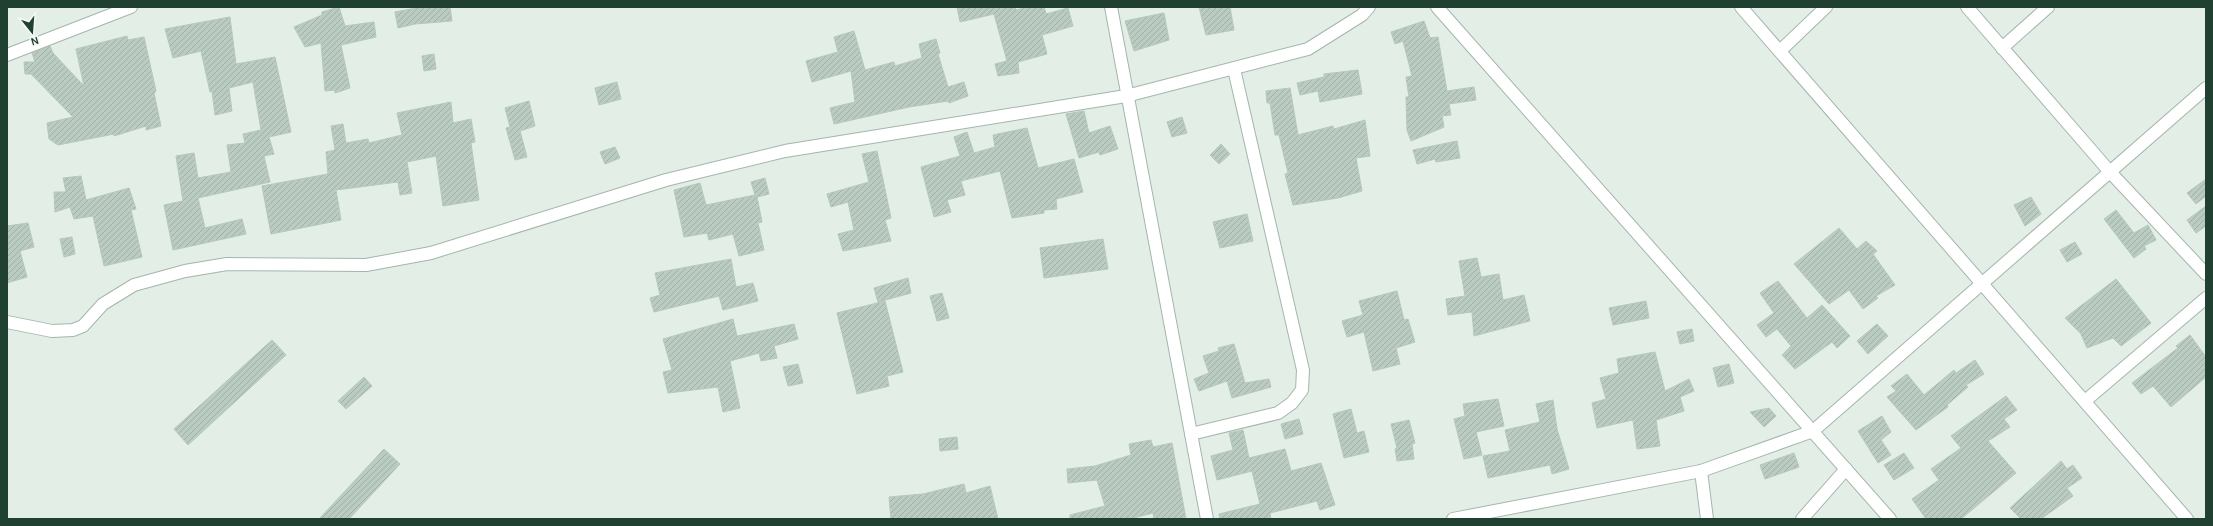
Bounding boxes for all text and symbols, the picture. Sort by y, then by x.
north arrow [12,12,52,52]
text: N [29,34,40,48]

